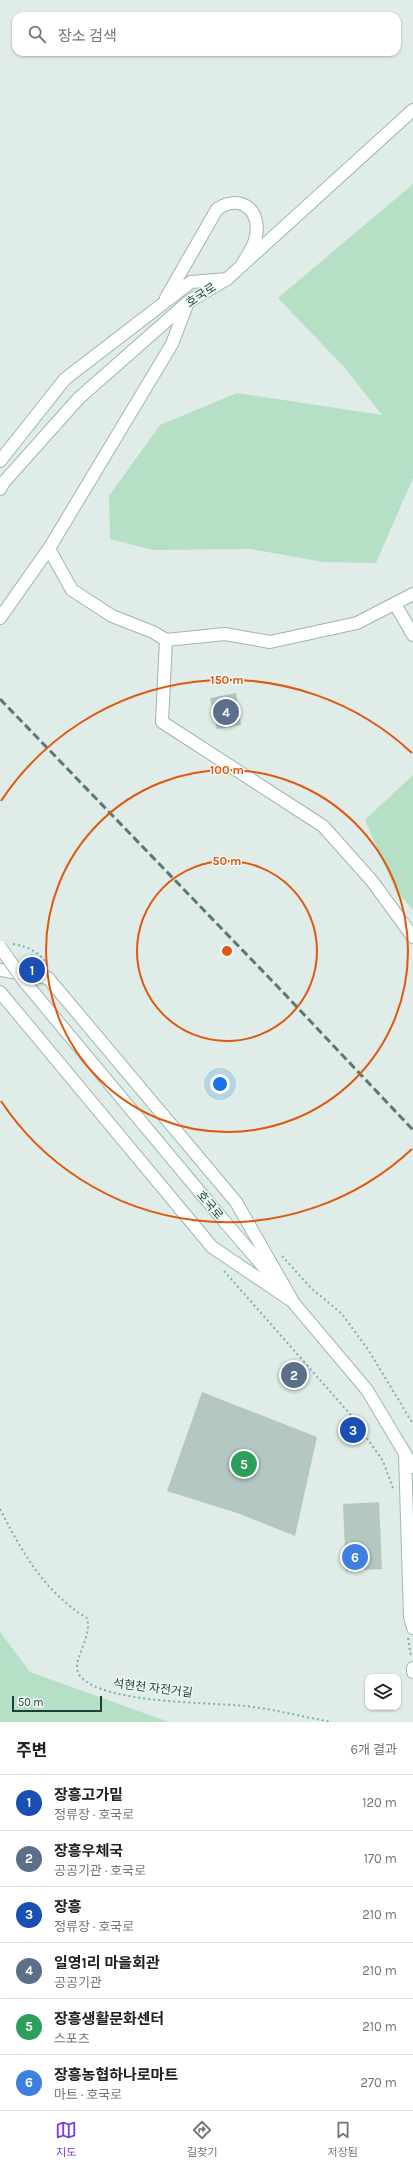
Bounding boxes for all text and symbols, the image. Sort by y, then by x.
search box [12,12,401,56]
icon: search [26,23,48,45]
text: 장소 검색 [58,27,117,45]
street label: 호국로 [183,280,219,310]
text: 150 m [210,673,244,687]
pin: 4 [213,697,239,727]
text: 100 m [210,763,244,777]
text: 50 m [213,854,242,868]
centre of rings [220,944,234,958]
pin: 1 [19,955,45,985]
your location [210,1074,230,1094]
street label: 호국로 [194,1188,226,1222]
pin: 2 [281,1360,307,1390]
pin: 3 [340,1415,366,1445]
pin: 5 [231,1449,257,1479]
pin: 6 [342,1542,368,1572]
map controls [365,1674,401,1710]
button: layers [365,1674,401,1710]
street label: 석현천 자전거길 [112,1676,194,1700]
scale bar [12,1694,102,1713]
text: 50 m [18,1696,44,1709]
text: 주변 [16,1740,47,1760]
text: 6개 결과 [351,1742,397,1757]
text: 장흥고가밑 [54,1786,123,1804]
text: 1 [27,1795,31,1810]
text: 120 m [362,1795,397,1810]
text: 정류장 · 호국로 [54,1807,134,1822]
text: 장흥우체국 [54,1842,123,1860]
text: 2 [25,1851,33,1866]
text: 170 m [364,1851,397,1866]
text: 공공기관 · 호국로 [54,1863,146,1878]
text: 장흥 [54,1898,82,1916]
text: 3 [25,1907,33,1922]
text: 210 m [362,1907,397,1922]
text: 정류장 · 호국로 [54,1919,134,1934]
text: 일영1리 마을회관 [54,1954,160,1972]
text: 4 [25,1963,33,1978]
text: 210 m [362,1963,397,1978]
text: 공공기관 [54,1975,102,1990]
text: 장흥생활문화센터 [54,2010,164,2028]
text: 5 [25,2019,33,2034]
text: 210 m [362,2019,397,2034]
text: 스포츠 [54,2031,90,2046]
text: 장흥농협하나로마트 [54,2066,178,2084]
text: 6 [25,2075,33,2090]
text: 270 m [360,2075,397,2090]
text: 마트 · 호국로 [54,2087,122,2102]
tab: 지도 [55,2119,77,2159]
tab: 길찾기 [187,2119,217,2159]
tab: 저장됨 [328,2119,358,2159]

